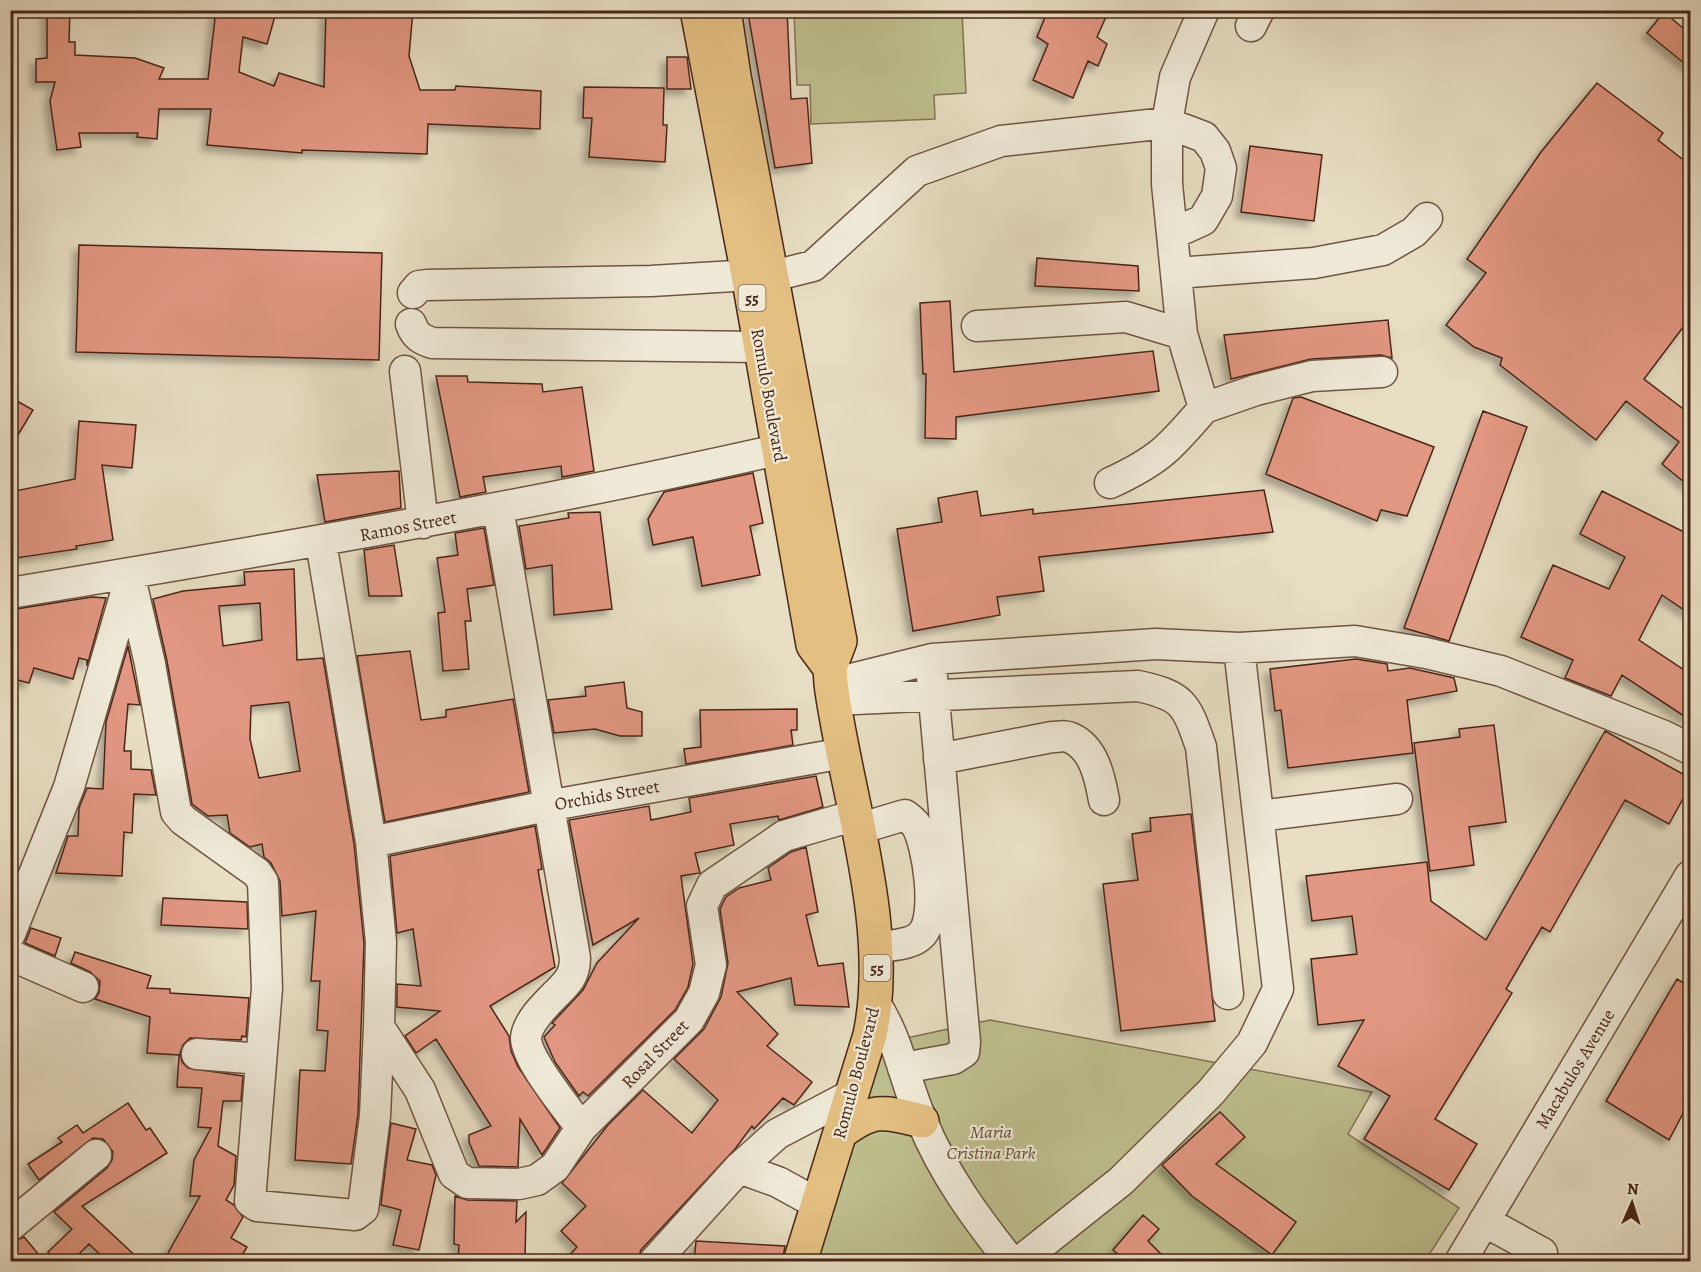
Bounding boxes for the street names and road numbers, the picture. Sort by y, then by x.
road number: 55 [738,285,766,311]
street label: Romulo Boulevard [745,326,793,464]
street label: Ramos Street [358,505,458,547]
street label: Orchids Street [553,774,661,816]
road number: 55 [864,955,890,981]
street label: Romulo Boulevard [827,1004,885,1141]
street label: Macabulos Avenue [1530,1005,1620,1133]
street label: Rosal Street [616,1014,694,1094]

